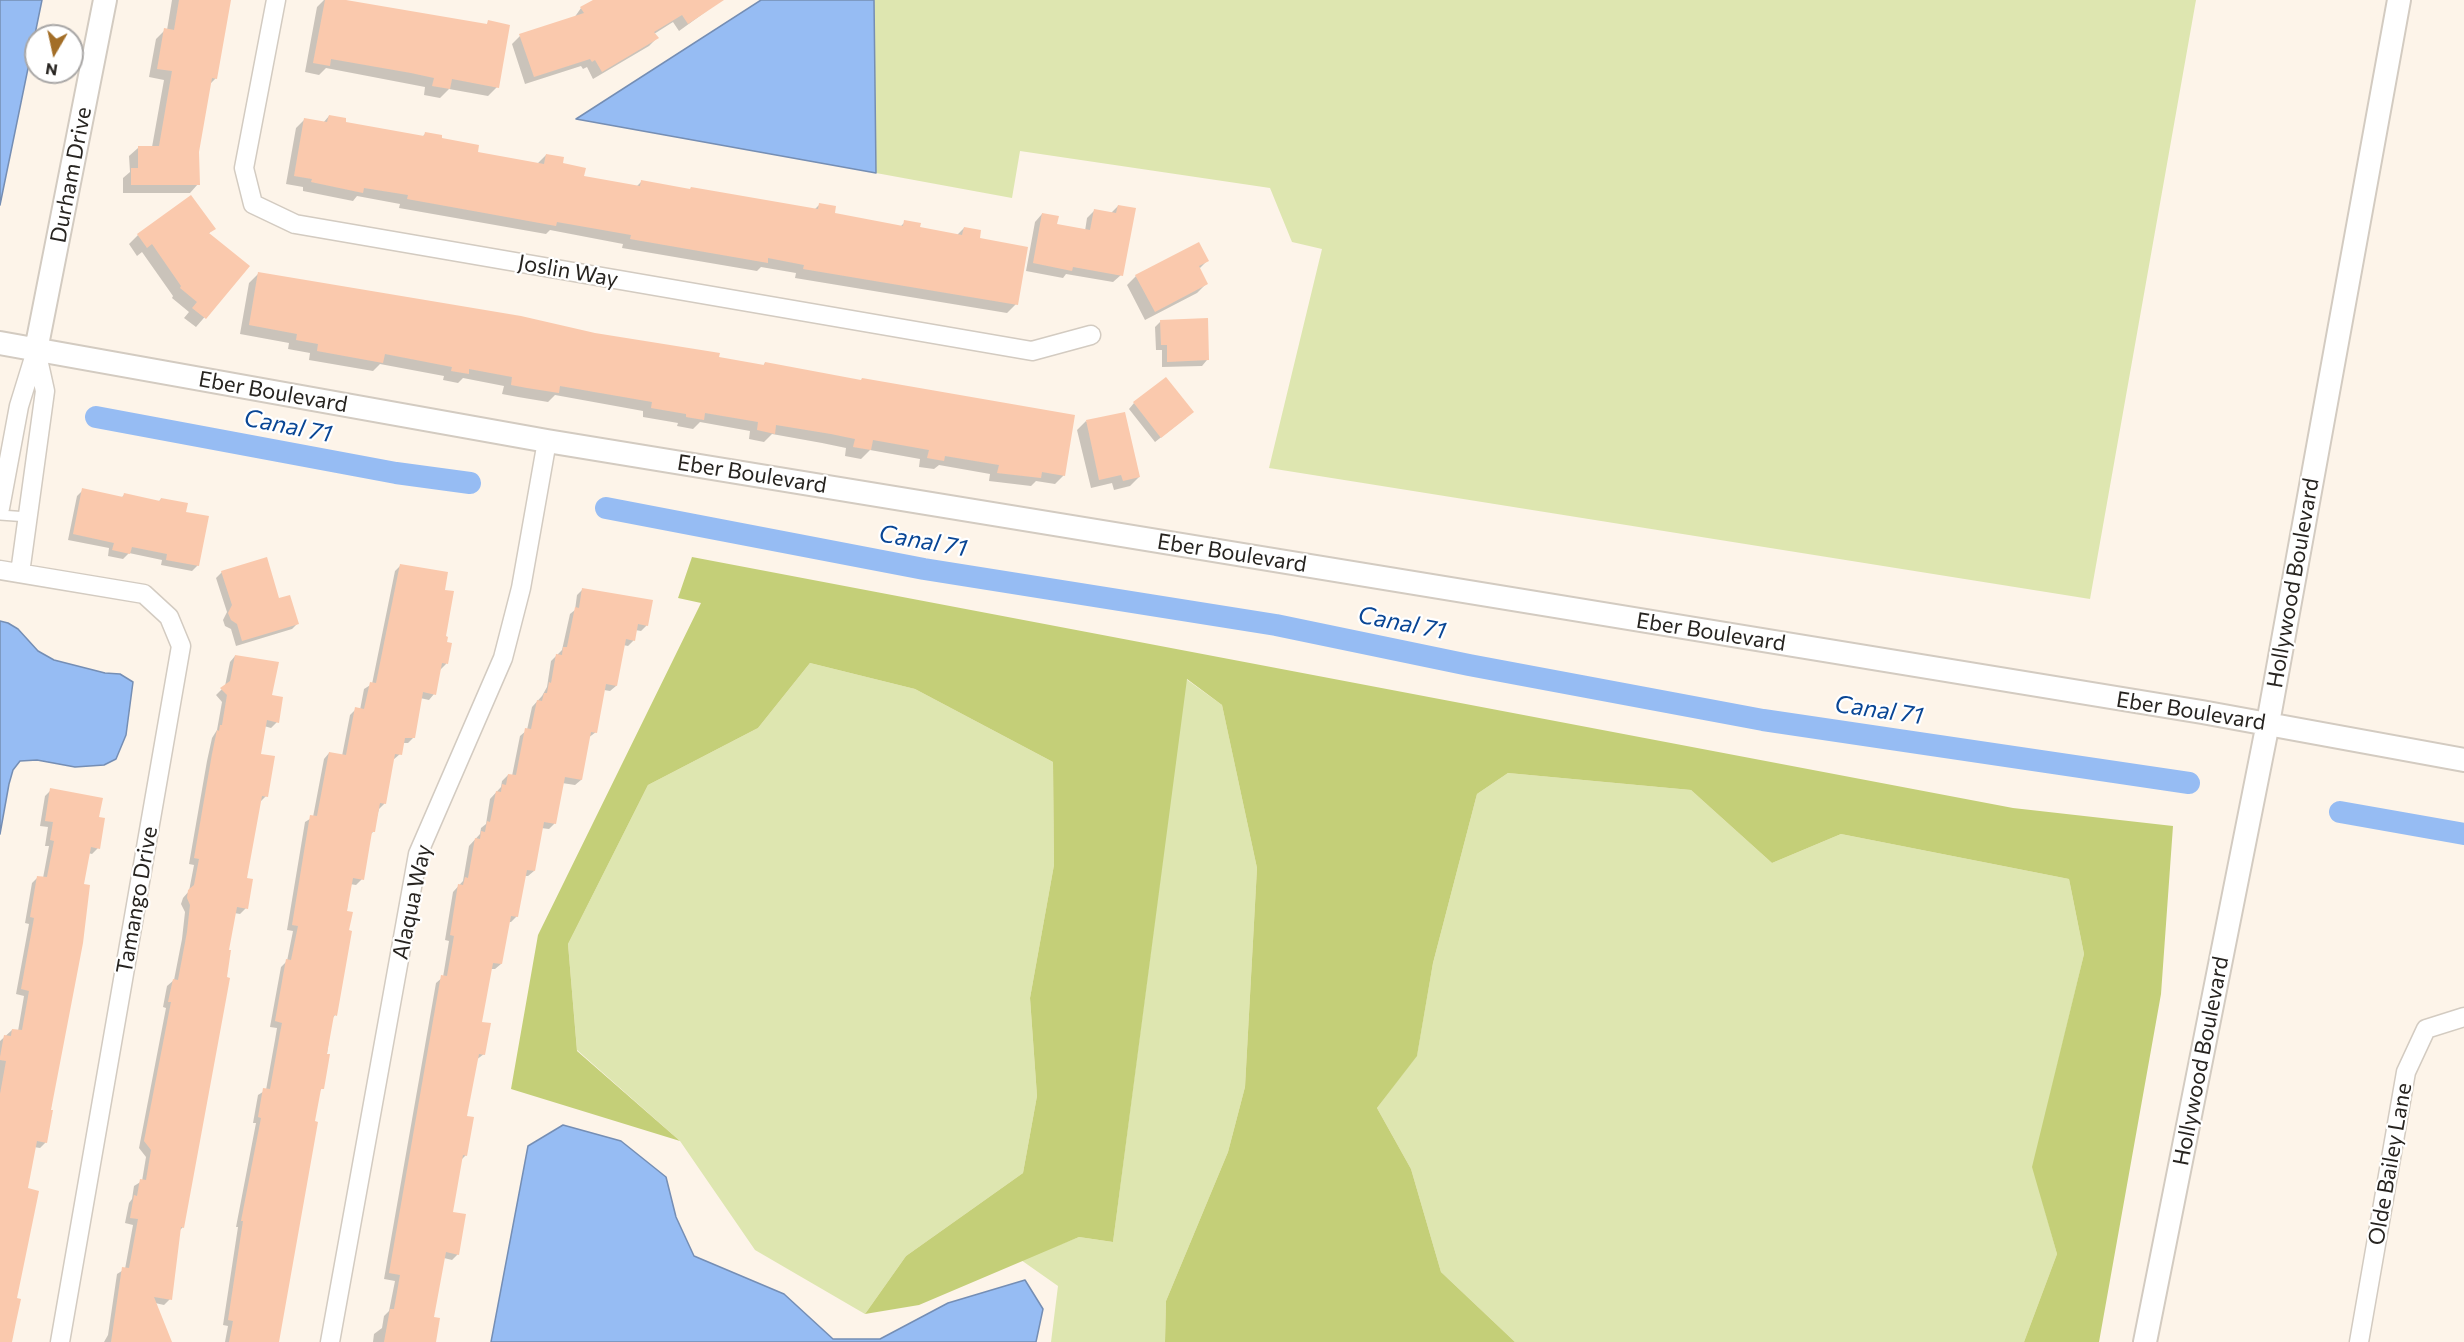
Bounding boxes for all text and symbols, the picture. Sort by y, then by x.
north arrow [24,24,84,84]
text: N [44,60,59,81]
street label: Durham Drive [45,105,97,245]
street label: Joslin Way [516,249,620,293]
street label: Eber Boulevard [196,366,350,418]
water label: Canal 71 [242,403,334,449]
street label: Eber Boulevard [675,449,829,499]
street label: Hollywood Boulevard [2262,476,2324,690]
water label: Canal 71 [877,519,969,563]
street label: Eber Boulevard [1155,528,1309,578]
water label: Canal 71 [1356,600,1448,646]
street label: Eber Boulevard [1634,607,1788,657]
street label: Eber Boulevard [2114,686,2268,736]
water label: Canal 71 [1833,690,1925,730]
street label: Tamango Drive [111,824,163,976]
street label: Alaqua Way [387,842,437,962]
street label: Hollywood Boulevard [2168,954,2234,1168]
street label: Olde Bailey Lane [2363,1081,2417,1247]

